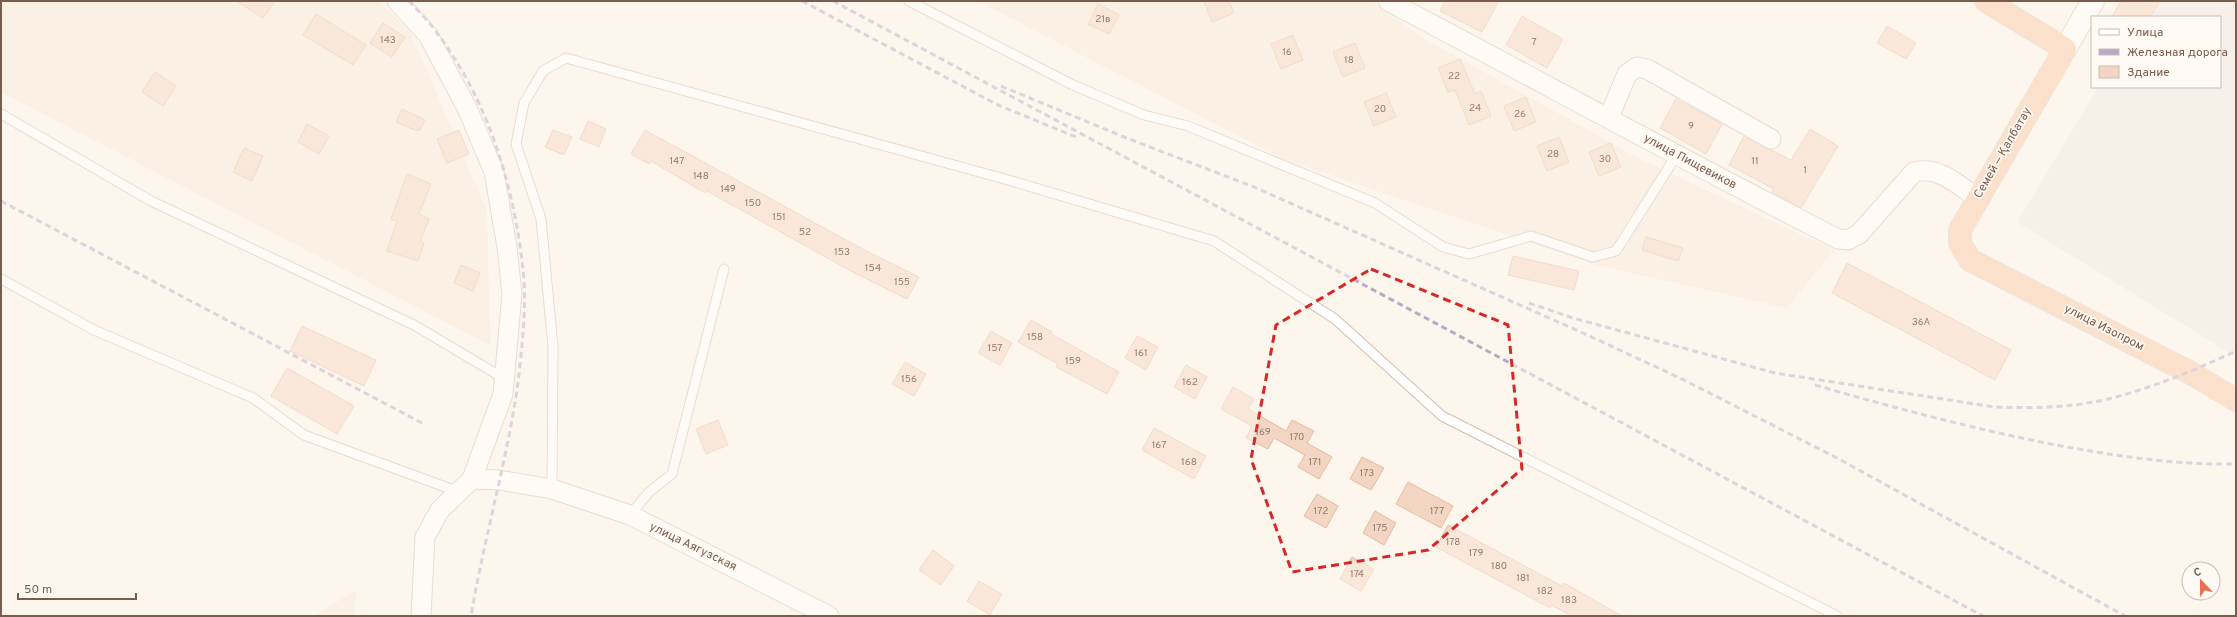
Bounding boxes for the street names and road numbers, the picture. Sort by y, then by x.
street label: Семей — Қалбатау [1970,105,2036,201]
street label: улица Пищевиков [1641,131,1739,193]
street label: улица Изопром [2061,301,2147,355]
street label: улица Аягузская [646,519,740,575]

